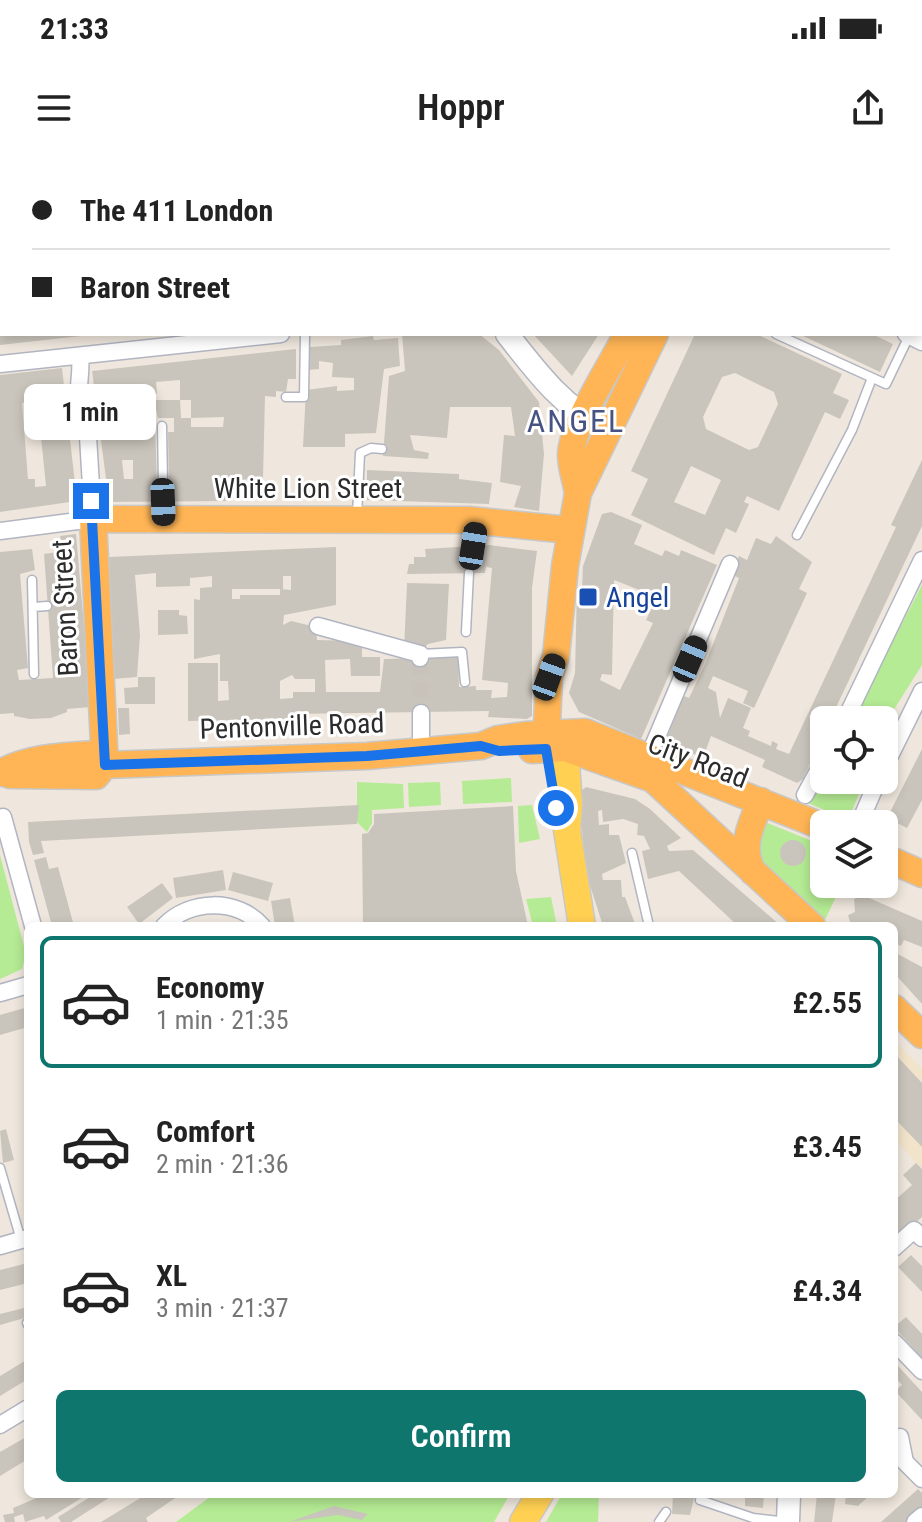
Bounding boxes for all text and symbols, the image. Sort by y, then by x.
text: 21:33 [40,11,109,46]
icon: menu [32,86,76,130]
icon: share [846,86,890,130]
text: Hoppr [417,87,505,129]
text: The 411 London [80,193,273,228]
text: Baron Street [80,270,230,305]
callout: 1 min [25,385,157,441]
text: 1 min [61,397,119,427]
district label: ANGEL [527,402,625,440]
street label: White Lion Street [214,472,402,505]
car [150,478,176,526]
route end [73,483,109,519]
car [457,520,489,572]
street label: Baron Street [45,539,85,677]
place label: Angel [606,581,669,614]
marker: Angel [577,586,599,608]
car [670,632,710,686]
car [530,650,568,704]
street label: Pentonville Road [199,706,385,746]
map controls [810,706,898,898]
button: locate [810,706,898,794]
street label: City Road [643,727,753,795]
route start [538,790,574,826]
button: layers [810,810,898,898]
icon: car [60,966,132,1038]
text: Economy [156,970,264,1005]
text: £2.55 [793,985,862,1020]
text: 1 min · 21:35 [156,1005,289,1035]
icon: car [60,1110,132,1182]
text: Comfort [156,1114,255,1149]
text: £3.45 [793,1129,862,1164]
text: 2 min · 21:36 [156,1149,289,1179]
icon: car [60,1254,132,1326]
text: XL [156,1258,187,1293]
text: £4.34 [793,1273,862,1308]
text: 3 min · 21:37 [156,1293,289,1323]
button: Confirm [56,1390,866,1482]

